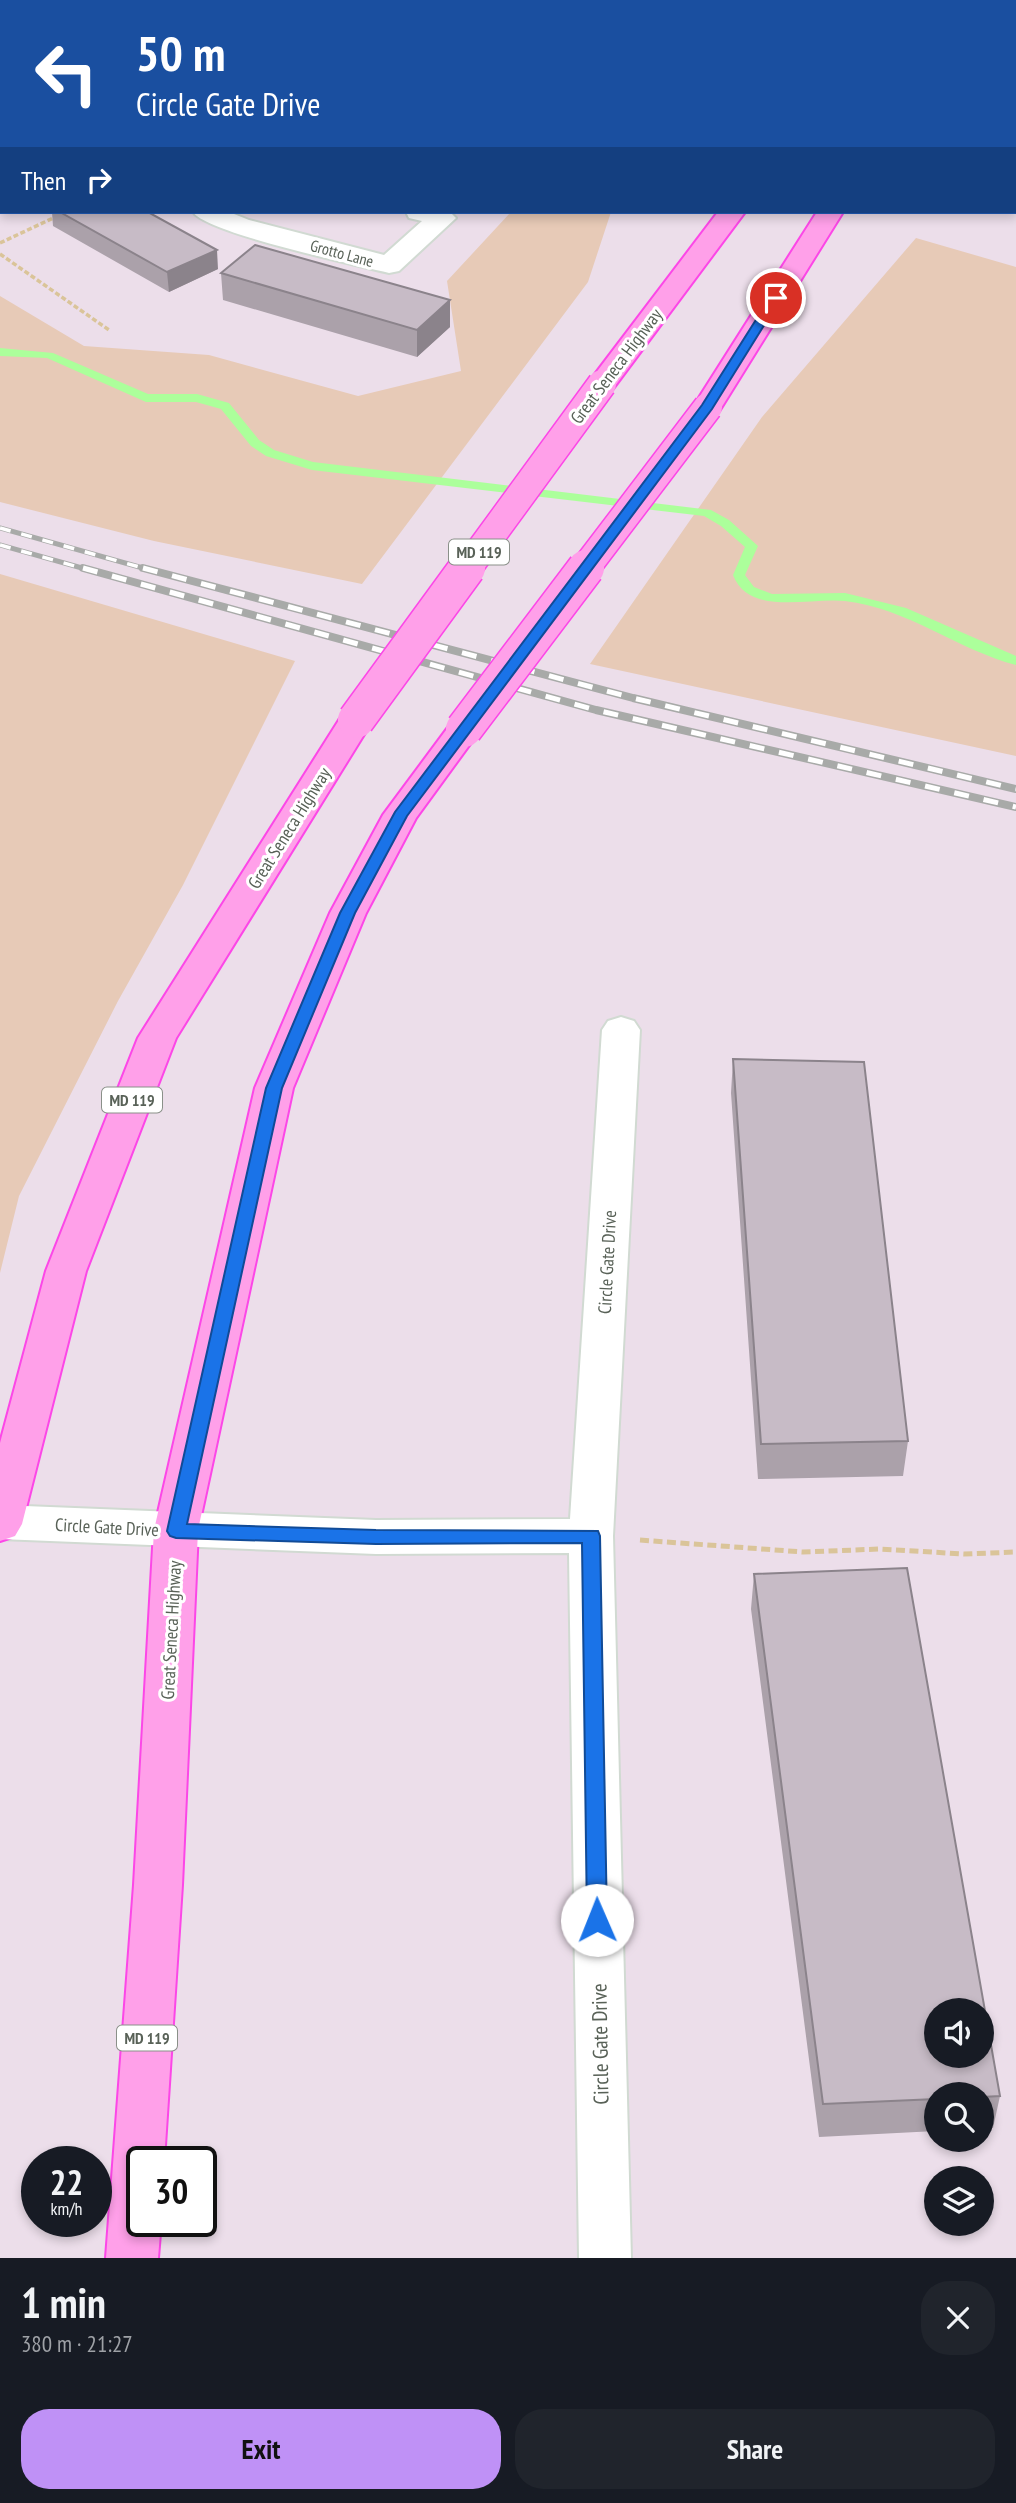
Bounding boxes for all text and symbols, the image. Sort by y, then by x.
text: 50 m [136,21,225,85]
icon: left [21,28,112,119]
text: Circle Gate Drive [136,83,320,125]
icon: right [80,161,118,199]
text: Then [21,164,66,197]
street label: Grotto Lane [308,235,376,271]
pin [746,268,806,328]
icon: arrive [757,279,795,317]
street label: Great Seneca Highway [565,303,667,428]
road number: MD 119 [449,540,509,565]
street label: Great Seneca Highway [242,763,336,893]
road number: MD 119 [102,1088,162,1112]
street label: Circle Gate Drive [593,1210,621,1314]
street label: Circle Gate Drive [55,1513,159,1541]
street label: Great Seneca Highway [156,1560,186,1700]
position arrow [560,1883,634,1957]
street label: Circle Gate Drive [585,1983,615,2105]
map controls [924,1998,994,2236]
button: sound [924,1998,994,2068]
road number: MD 119 [117,2026,177,2050]
button: search [924,2082,994,2152]
speed limit sign: 30 [126,2146,217,2237]
text: 22 [50,2159,83,2205]
button: layers [924,2166,994,2236]
text: km/h [51,2197,82,2220]
text: 1 min [21,2275,106,2330]
button: close [921,2281,995,2355]
text: 380 m · 21:27 [21,2329,133,2358]
button: Exit [21,2409,501,2489]
button: Share [515,2409,995,2489]

